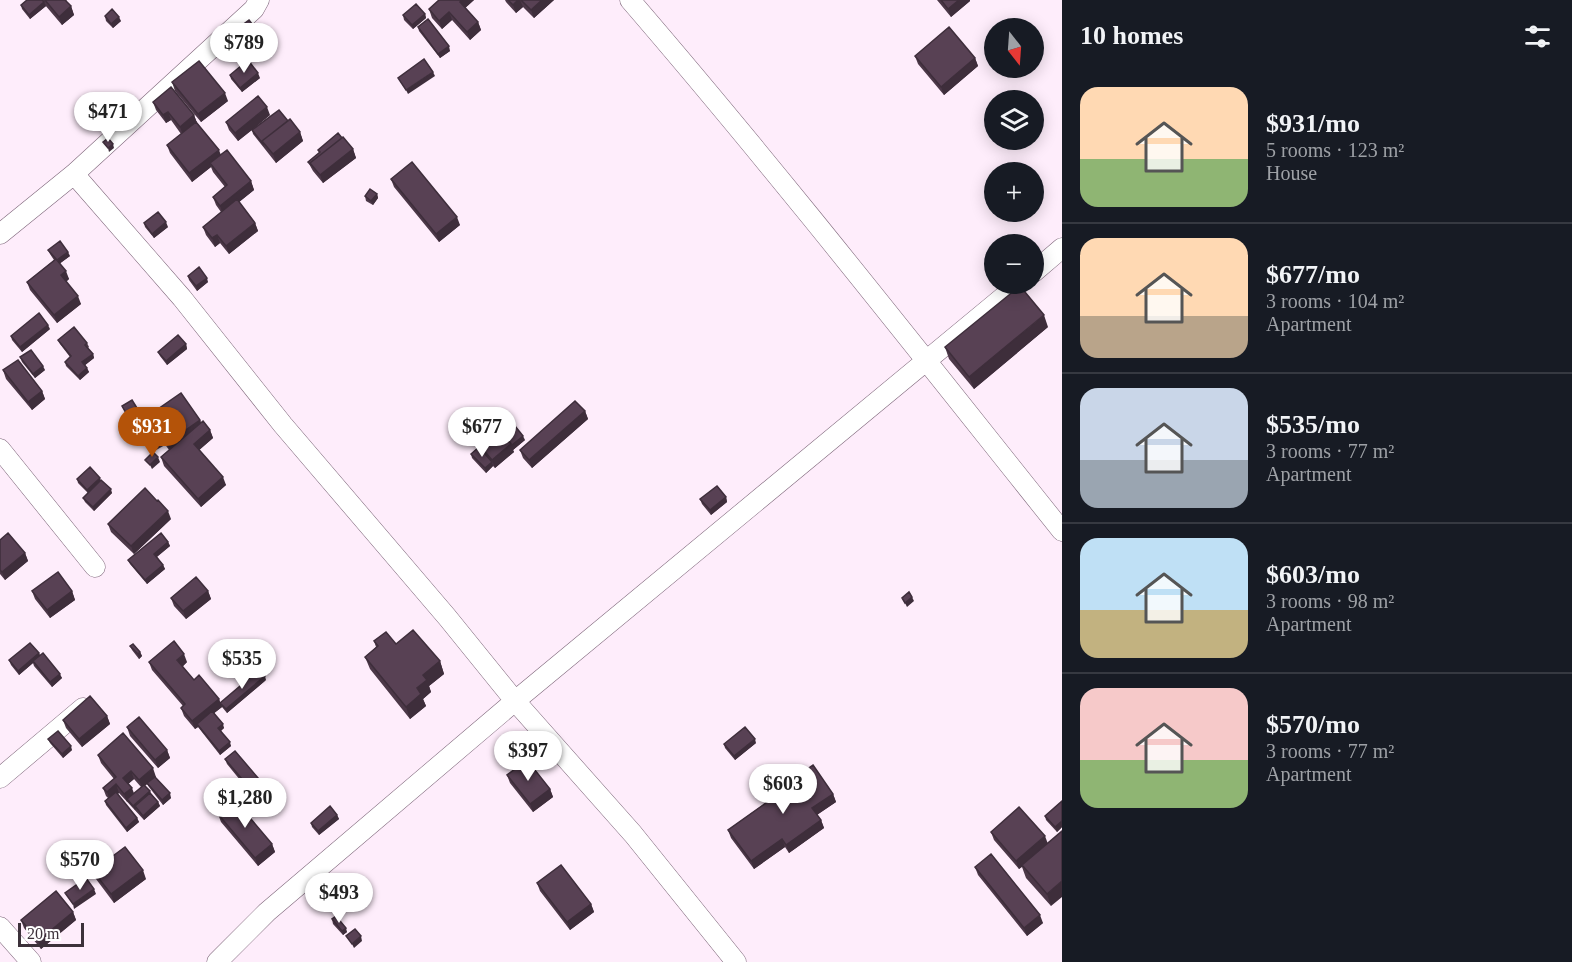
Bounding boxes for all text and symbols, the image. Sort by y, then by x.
north arrow [984,18,1044,78]
map controls [984,18,1044,294]
icon: filters [1521,20,1554,53]
text: 10 homes [1080,21,1183,50]
pin: $789 [208,23,280,74]
text: $789 [224,31,264,53]
button: layers [984,90,1044,150]
pin: $471 [72,92,144,143]
text: $471 [88,100,128,122]
text: $931/mo [1266,109,1360,138]
icon: home [1128,111,1200,183]
text: 5 rooms · 123 m² [1266,139,1404,161]
button: + [984,162,1044,222]
text: House [1266,162,1317,184]
button: − [984,234,1044,294]
text: $677/mo [1266,260,1360,289]
icon: home [1128,262,1200,334]
text: 3 rooms · 104 m² [1266,290,1404,312]
text: Apartment [1266,313,1352,335]
pin: $931 [116,407,188,458]
pin: $677 [446,407,518,458]
text: $535/mo [1266,410,1360,439]
icon: home [1128,412,1200,484]
text: $931 [132,415,172,437]
text: $677 [462,415,502,437]
text: 3 rooms · 77 m² [1266,440,1394,462]
text: Apartment [1266,463,1352,485]
text: $603/mo [1266,560,1360,589]
icon: home [1128,562,1200,634]
text: 3 rooms · 98 m² [1266,590,1394,612]
text: Apartment [1266,613,1352,635]
pin: $535 [206,639,278,690]
text: $535 [222,647,262,669]
text: $570/mo [1266,710,1360,739]
icon: home [1128,712,1200,784]
pin: $397 [492,731,564,782]
text: $397 [508,739,548,761]
text: 3 rooms · 77 m² [1266,740,1394,762]
text: Apartment [1266,763,1352,785]
pin: $603 [747,764,819,815]
text: $603 [763,772,803,794]
pin: $1,280 [196,778,294,829]
text: $1,280 [218,786,273,808]
pin: $570 [44,840,116,891]
text: $570 [60,848,100,870]
pin: $493 [303,873,375,924]
text: $493 [319,881,359,903]
scale bar [18,920,84,948]
text: 20 m [27,925,59,942]

